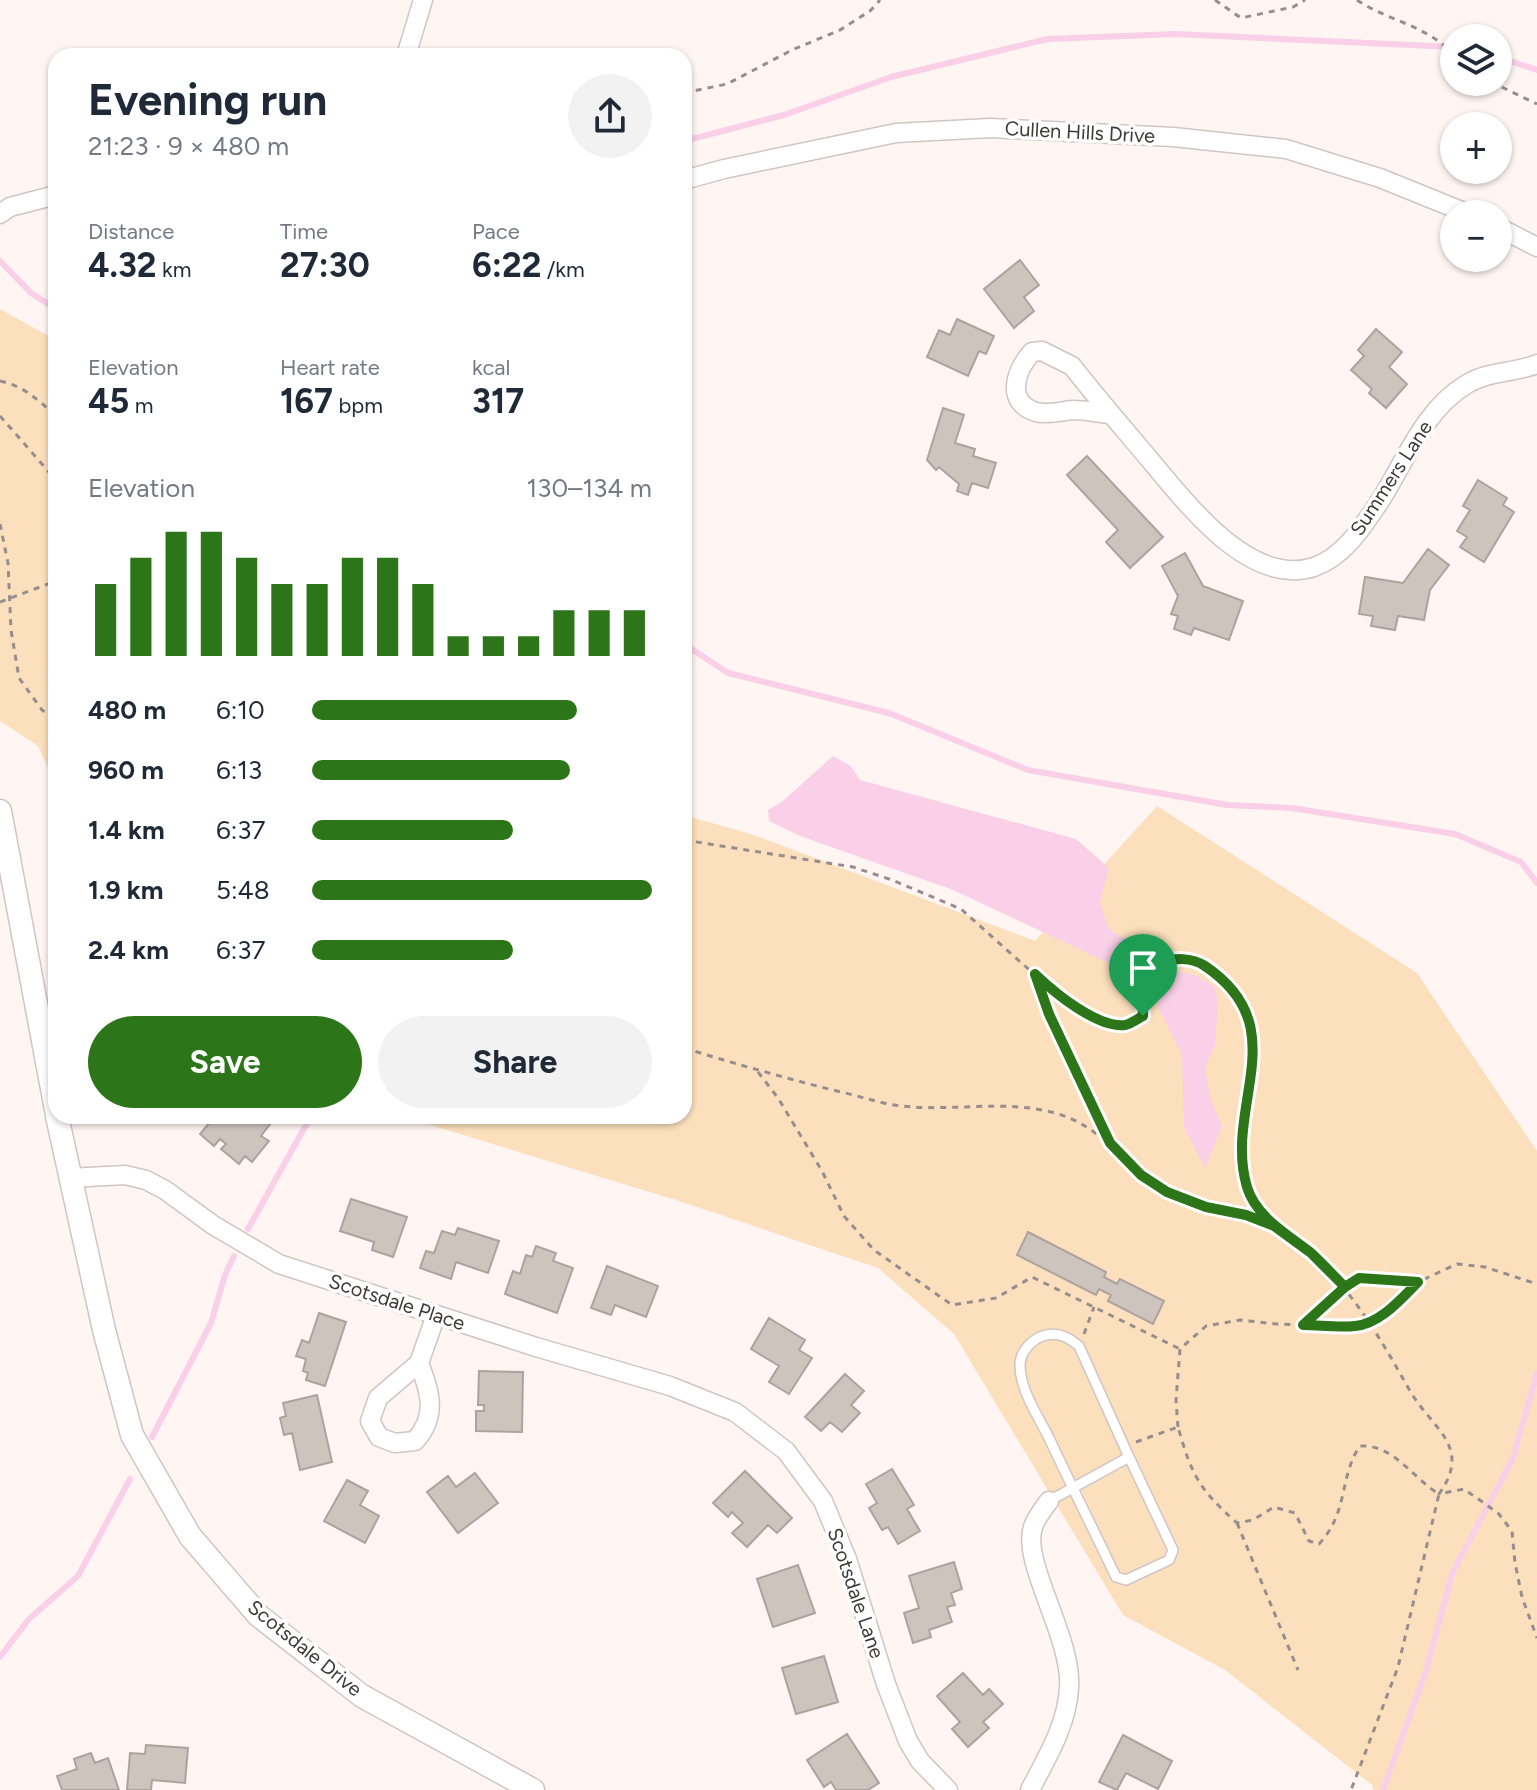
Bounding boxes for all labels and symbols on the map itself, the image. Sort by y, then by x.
street label: Cullen Hills Drive [1004,116,1156,148]
street label: Summers Lane [1345,416,1437,540]
pin [1109,934,1177,1016]
street label: Scotsdale Place [326,1269,468,1335]
street label: Scotsdale Lane [822,1525,890,1661]
street label: Scotsdale Drive [243,1595,367,1701]

